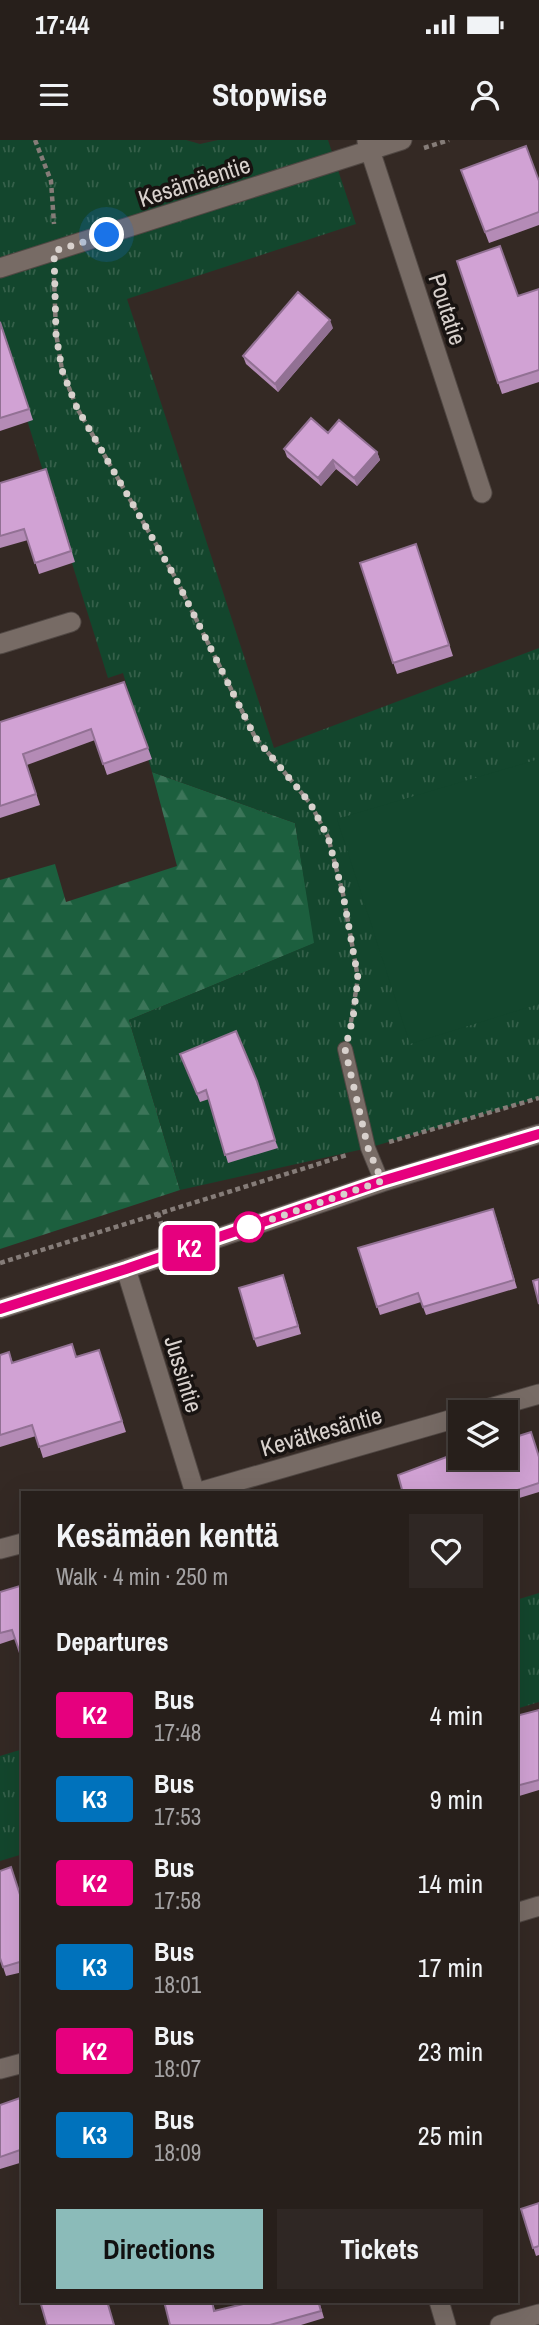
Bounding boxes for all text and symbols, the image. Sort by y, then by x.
text: 17:44 [35,7,90,42]
text: Stopwise [212,73,327,116]
icon: menu [35,76,73,114]
icon: person [466,76,504,114]
street label: Kesämäentie [134,148,254,214]
your location [89,217,124,252]
street label: Poutatie [421,269,475,349]
unlabelled marker [234,1212,264,1242]
line badge: K2 [158,1225,220,1271]
text: K2 [176,1232,202,1264]
street label: Jussintie [157,1332,211,1416]
street label: Kevätkesäntie [257,1398,385,1464]
map controls [448,1400,518,1470]
button: layers [448,1400,518,1470]
text: Kesämäen kenttä [56,1513,279,1557]
button: heart [409,1514,483,1588]
text: Walk · 4 min · 250 m [56,1561,228,1592]
text: Departures [56,1624,169,1659]
text: Bus [154,1682,194,1717]
text: 4 min [430,1698,483,1733]
text: K2 [82,1699,107,1731]
text: 17:48 [154,1717,201,1748]
text: Bus [154,1766,194,1801]
text: 9 min [430,1782,483,1817]
text: K3 [82,1783,107,1815]
text: 17:53 [154,1801,201,1832]
text: Bus [154,1850,194,1885]
text: 14 min [418,1866,483,1901]
text: K2 [82,1867,107,1899]
text: 17:58 [154,1885,201,1916]
text: Bus [154,1934,194,1969]
text: 17 min [418,1950,483,1985]
text: K3 [82,1951,107,1983]
text: 18:01 [154,1969,201,2000]
text: Bus [154,2018,194,2053]
text: 23 min [418,2034,483,2069]
text: K2 [82,2035,107,2067]
text: 18:07 [154,2053,201,2084]
text: Bus [154,2102,194,2137]
text: 25 min [418,2118,483,2153]
text: K3 [82,2119,107,2151]
text: 18:09 [154,2137,201,2168]
button: Directions [56,2209,263,2289]
button: Tickets [277,2209,483,2289]

